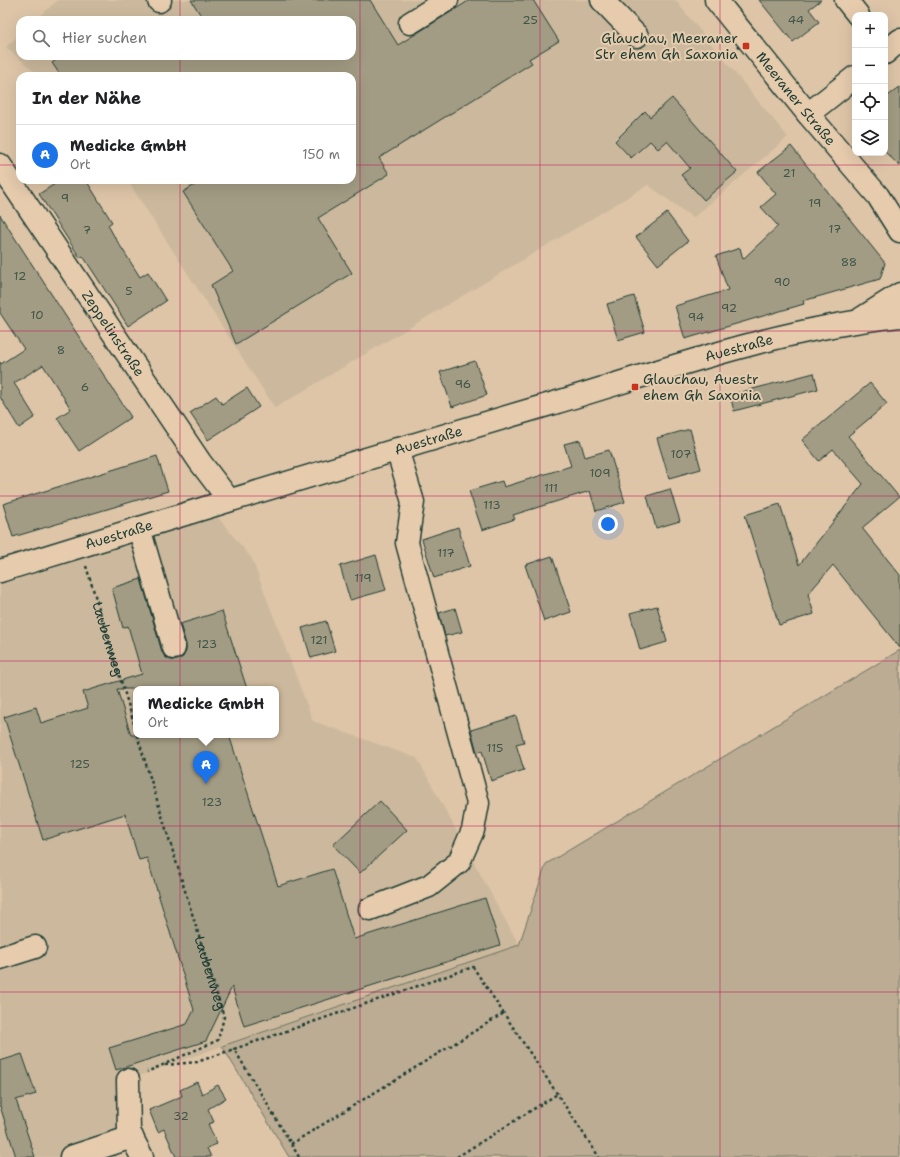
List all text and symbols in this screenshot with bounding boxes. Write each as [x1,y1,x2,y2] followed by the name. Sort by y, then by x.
[522,12,538,28] house number: 25
[788,12,804,28] house number: 44
[852,12,888,156] map controls
[852,12,888,48] button: +
[16,16,356,60] search box
[30,27,52,49] icon: search
[62,28,147,48] text: Hier suchen
[595,29,738,63] place label: Glauchau, Meeraner Str ehem Gh Saxonia
[741,41,751,51] marker: Glauchau, Meeraner Str ehem Gh Saxonia
[752,48,840,149] street label: Meeraner Straße
[852,48,888,84] button: −
[852,84,888,120] button: locate
[32,87,141,109] text: In der Nähe
[852,120,888,156] button: layers
[70,136,187,156] text: Medicke GmbH
[40,146,50,163] text: A
[302,146,340,163] text: 150 m
[70,156,91,173] text: Ort
[783,165,795,181] house number: 21
[61,190,69,206] house number: 9
[809,195,821,211] house number: 19
[829,221,841,237] house number: 17
[83,222,91,238] house number: 7
[841,254,857,270] house number: 88
[14,268,26,284] house number: 12
[774,274,790,290] house number: 90
[125,283,133,299] house number: 5
[78,287,149,380] street label: Zeppelinstraße
[721,300,737,316] house number: 92
[30,307,44,323] house number: 10
[688,309,704,325] house number: 94
[703,330,775,366] street label: Auestraße
[57,342,65,358] house number: 8
[643,370,761,404] place label: Glauchau, Auestr ehem Gh Saxonia
[455,376,471,392] house number: 96
[81,379,89,395] house number: 6
[630,382,640,392] marker: Glauchau, Auestr ehem Gh Saxonia
[392,421,465,459] street label: Auestraße
[671,446,691,462] house number: 107
[589,465,611,481] house number: 109
[544,480,558,496] house number: 111
[483,497,501,513] house number: 113
[598,514,618,534] your location
[83,516,155,553] street label: Auestraße
[437,545,455,561] house number: 117
[354,570,372,586] house number: 119
[88,599,128,678] street label: Laubenweg
[310,632,328,648] house number: 121
[197,636,217,652] house number: 123
[133,686,279,738] popup
[148,694,264,714] text: Medicke GmbH
[148,714,168,731] text: Ort
[487,740,503,756] house number: 115
[193,751,219,784] pin: A
[70,756,90,772] house number: 125
[202,794,222,810] house number: 123
[190,934,230,1012] street label: Laubenweg
[173,1108,189,1124] house number: 32

